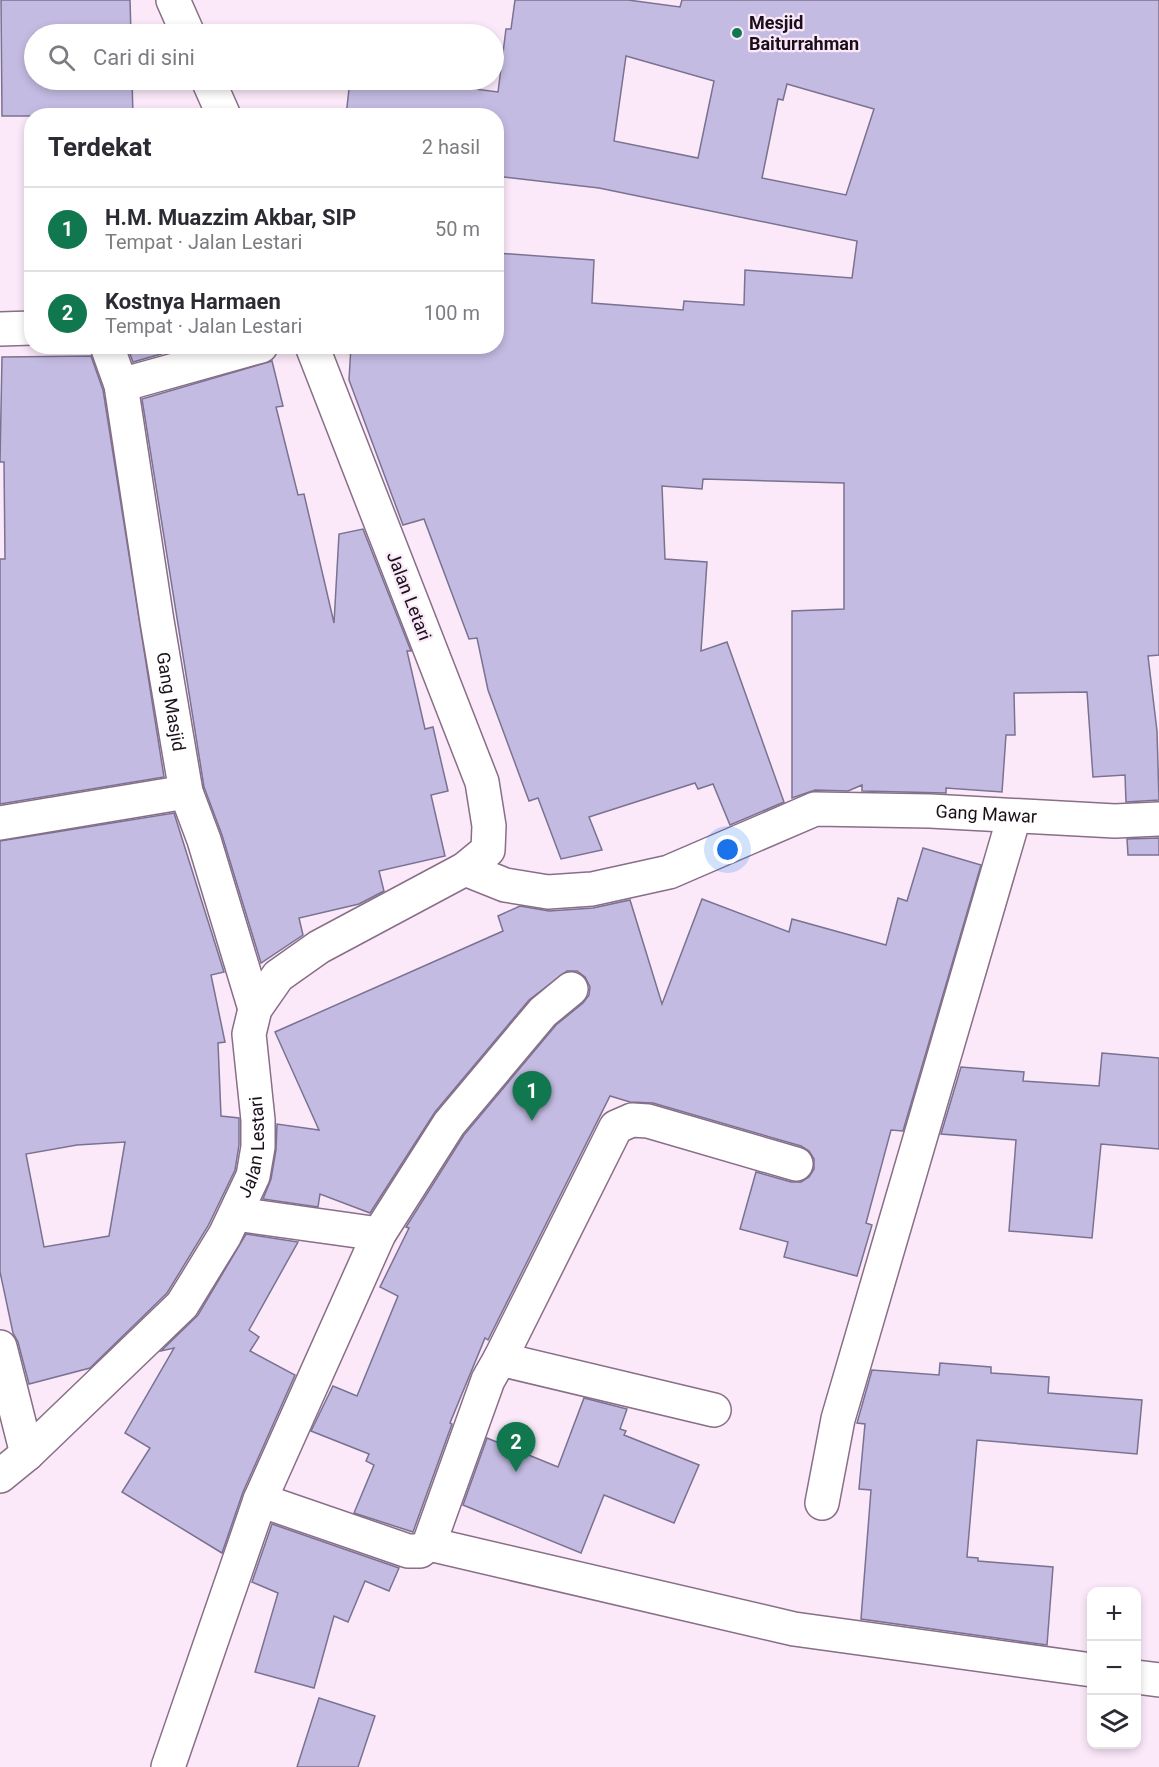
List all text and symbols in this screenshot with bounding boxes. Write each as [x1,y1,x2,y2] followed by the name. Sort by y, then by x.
[749,12,859,54] place label: Mesjid Baiturrahman
[24,24,504,90] search box
[730,26,744,40] marker: Mesjid Baiturrahman
[45,41,78,74] icon: search
[93,45,195,70] text: Cari di sini
[48,132,152,162] text: Terdekat
[422,135,480,159] text: 2 hasil
[105,205,356,230] text: H.M. Muazzim Akbar, SIP
[62,217,73,241] text: 1
[435,217,480,241] text: 50 m
[105,230,302,254] text: Tempat · Jalan Lestari
[105,289,281,314] text: Kostnya Harmaen
[62,301,73,325] text: 2
[424,301,480,325] text: 100 m
[105,314,302,338] text: Tempat · Jalan Lestari
[383,548,436,643] street label: Jalan Letari
[152,650,190,753] street label: Gang Masjid
[935,800,1038,827] street label: Gang Mawar
[713,835,742,864] your location
[512,1072,552,1121] pin: 1
[233,1095,268,1201] street label: Jalan Lestari
[496,1422,536,1472] pin: 2
[1087,1587,1141,1749] map controls
[1087,1587,1141,1641] button: +
[1087,1641,1141,1695] button: −
[1087,1695,1141,1749] button: layers

